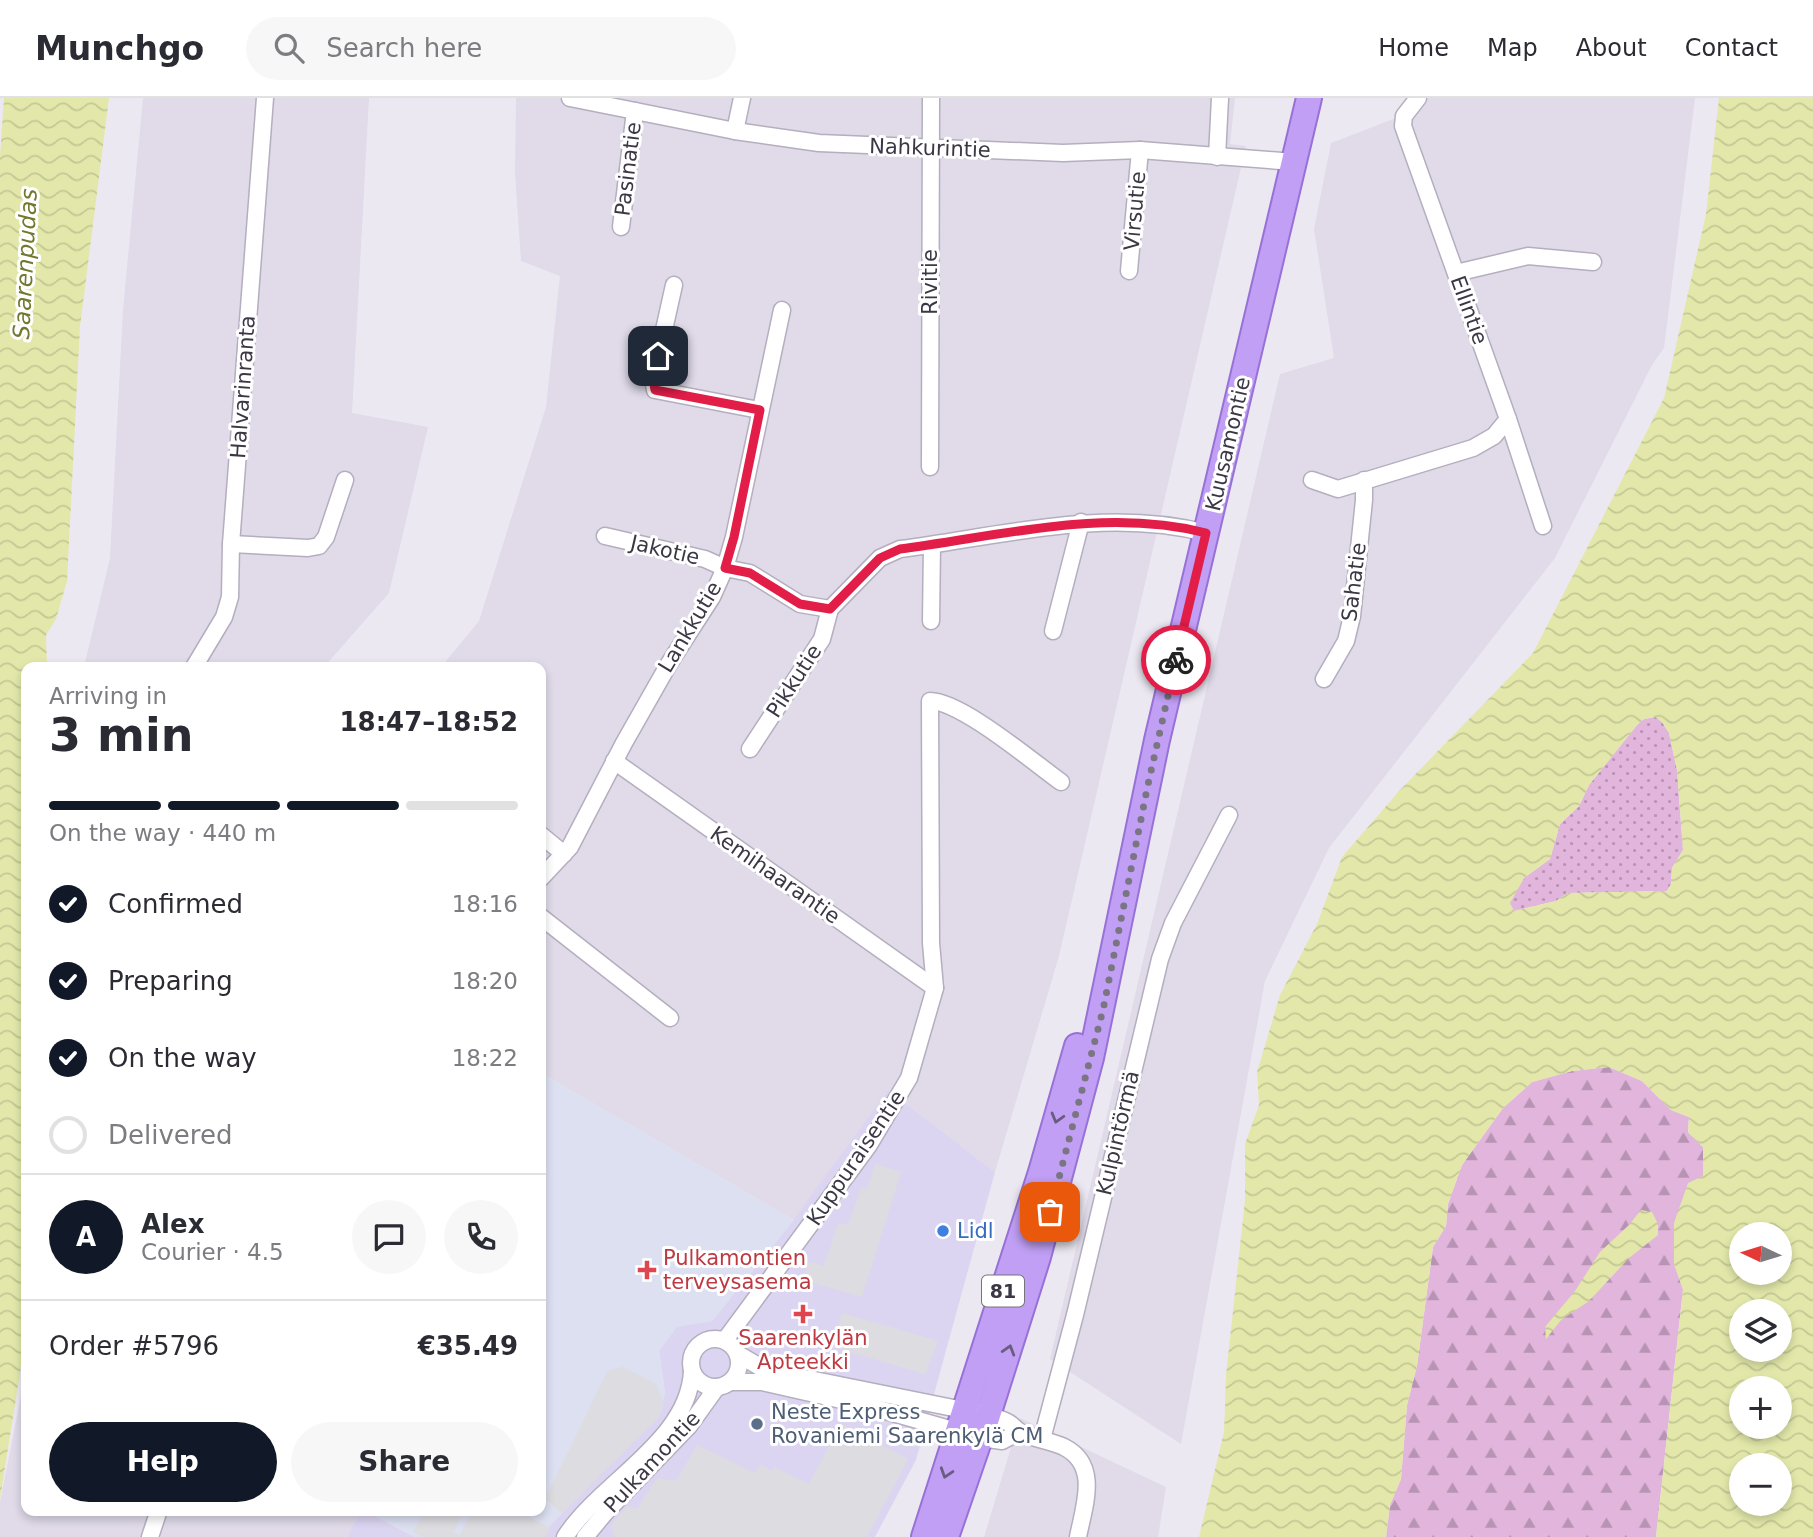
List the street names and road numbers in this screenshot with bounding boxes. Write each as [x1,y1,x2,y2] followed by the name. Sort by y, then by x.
[610,121,646,217] street label: Pasinatie
[869,134,991,162] street label: Nahkurintie
[1120,170,1150,252] street label: Virsutie
[918,249,942,315] street label: Rivitie
[1446,272,1492,348] street label: Ellintie
[226,315,260,459] street label: Halvarinranta
[1201,375,1255,513] street label: Kuusamontie
[626,530,702,570] street label: Jakotie
[1337,541,1371,623] street label: Sahatie
[653,577,727,677] street label: Lankkutie
[762,640,826,722] street label: Pikkutie
[706,821,844,929] street label: Kemihaarantie
[1092,1068,1144,1198] street label: Kulpintörmä
[802,1086,910,1230] street label: Kuppuraisentie
[982,1275,1024,1306] road number: 81
[599,1406,705,1518] street label: Pulkamontie

